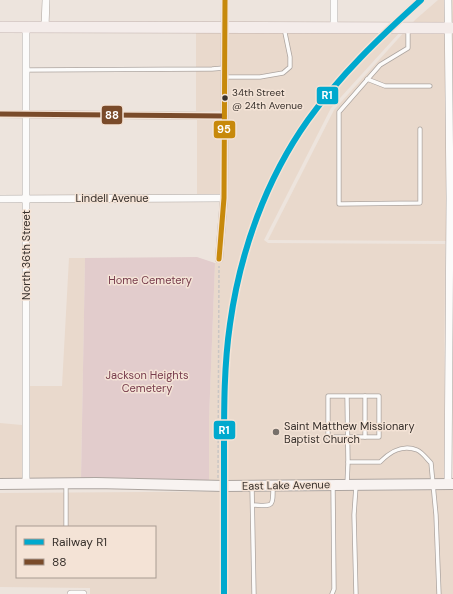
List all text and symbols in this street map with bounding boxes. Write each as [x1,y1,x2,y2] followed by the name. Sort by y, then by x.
[232,86,303,112] place label: 34th Street @ 24th Avenue
[316,86,339,105] line badge: R1
[322,88,332,102] text: R1
[220,93,230,103] marker: 34th Street @ 24th Avenue
[101,105,123,125] line badge: 88
[105,108,119,122] text: 88
[213,120,236,139] line badge: 95
[217,122,231,136] text: 95
[75,191,149,205] street label: Lindell Avenue
[19,210,33,300] street label: North 36th Street
[108,273,192,287] park label: Home Cemetery
[106,368,188,395] park label: Jackson Heights Cemetery
[284,419,415,446] place label: Saint Matthew Missionary Baptist Church
[213,420,236,440] line badge: R1
[219,423,229,437] text: R1
[271,427,281,437] marker: Saint Matthew Missionary Baptist Church
[242,477,330,493] street label: East Lake Avenue
[16,526,156,578] legend
[52,534,107,550] text: Railway R1
[52,554,67,570] text: 88

